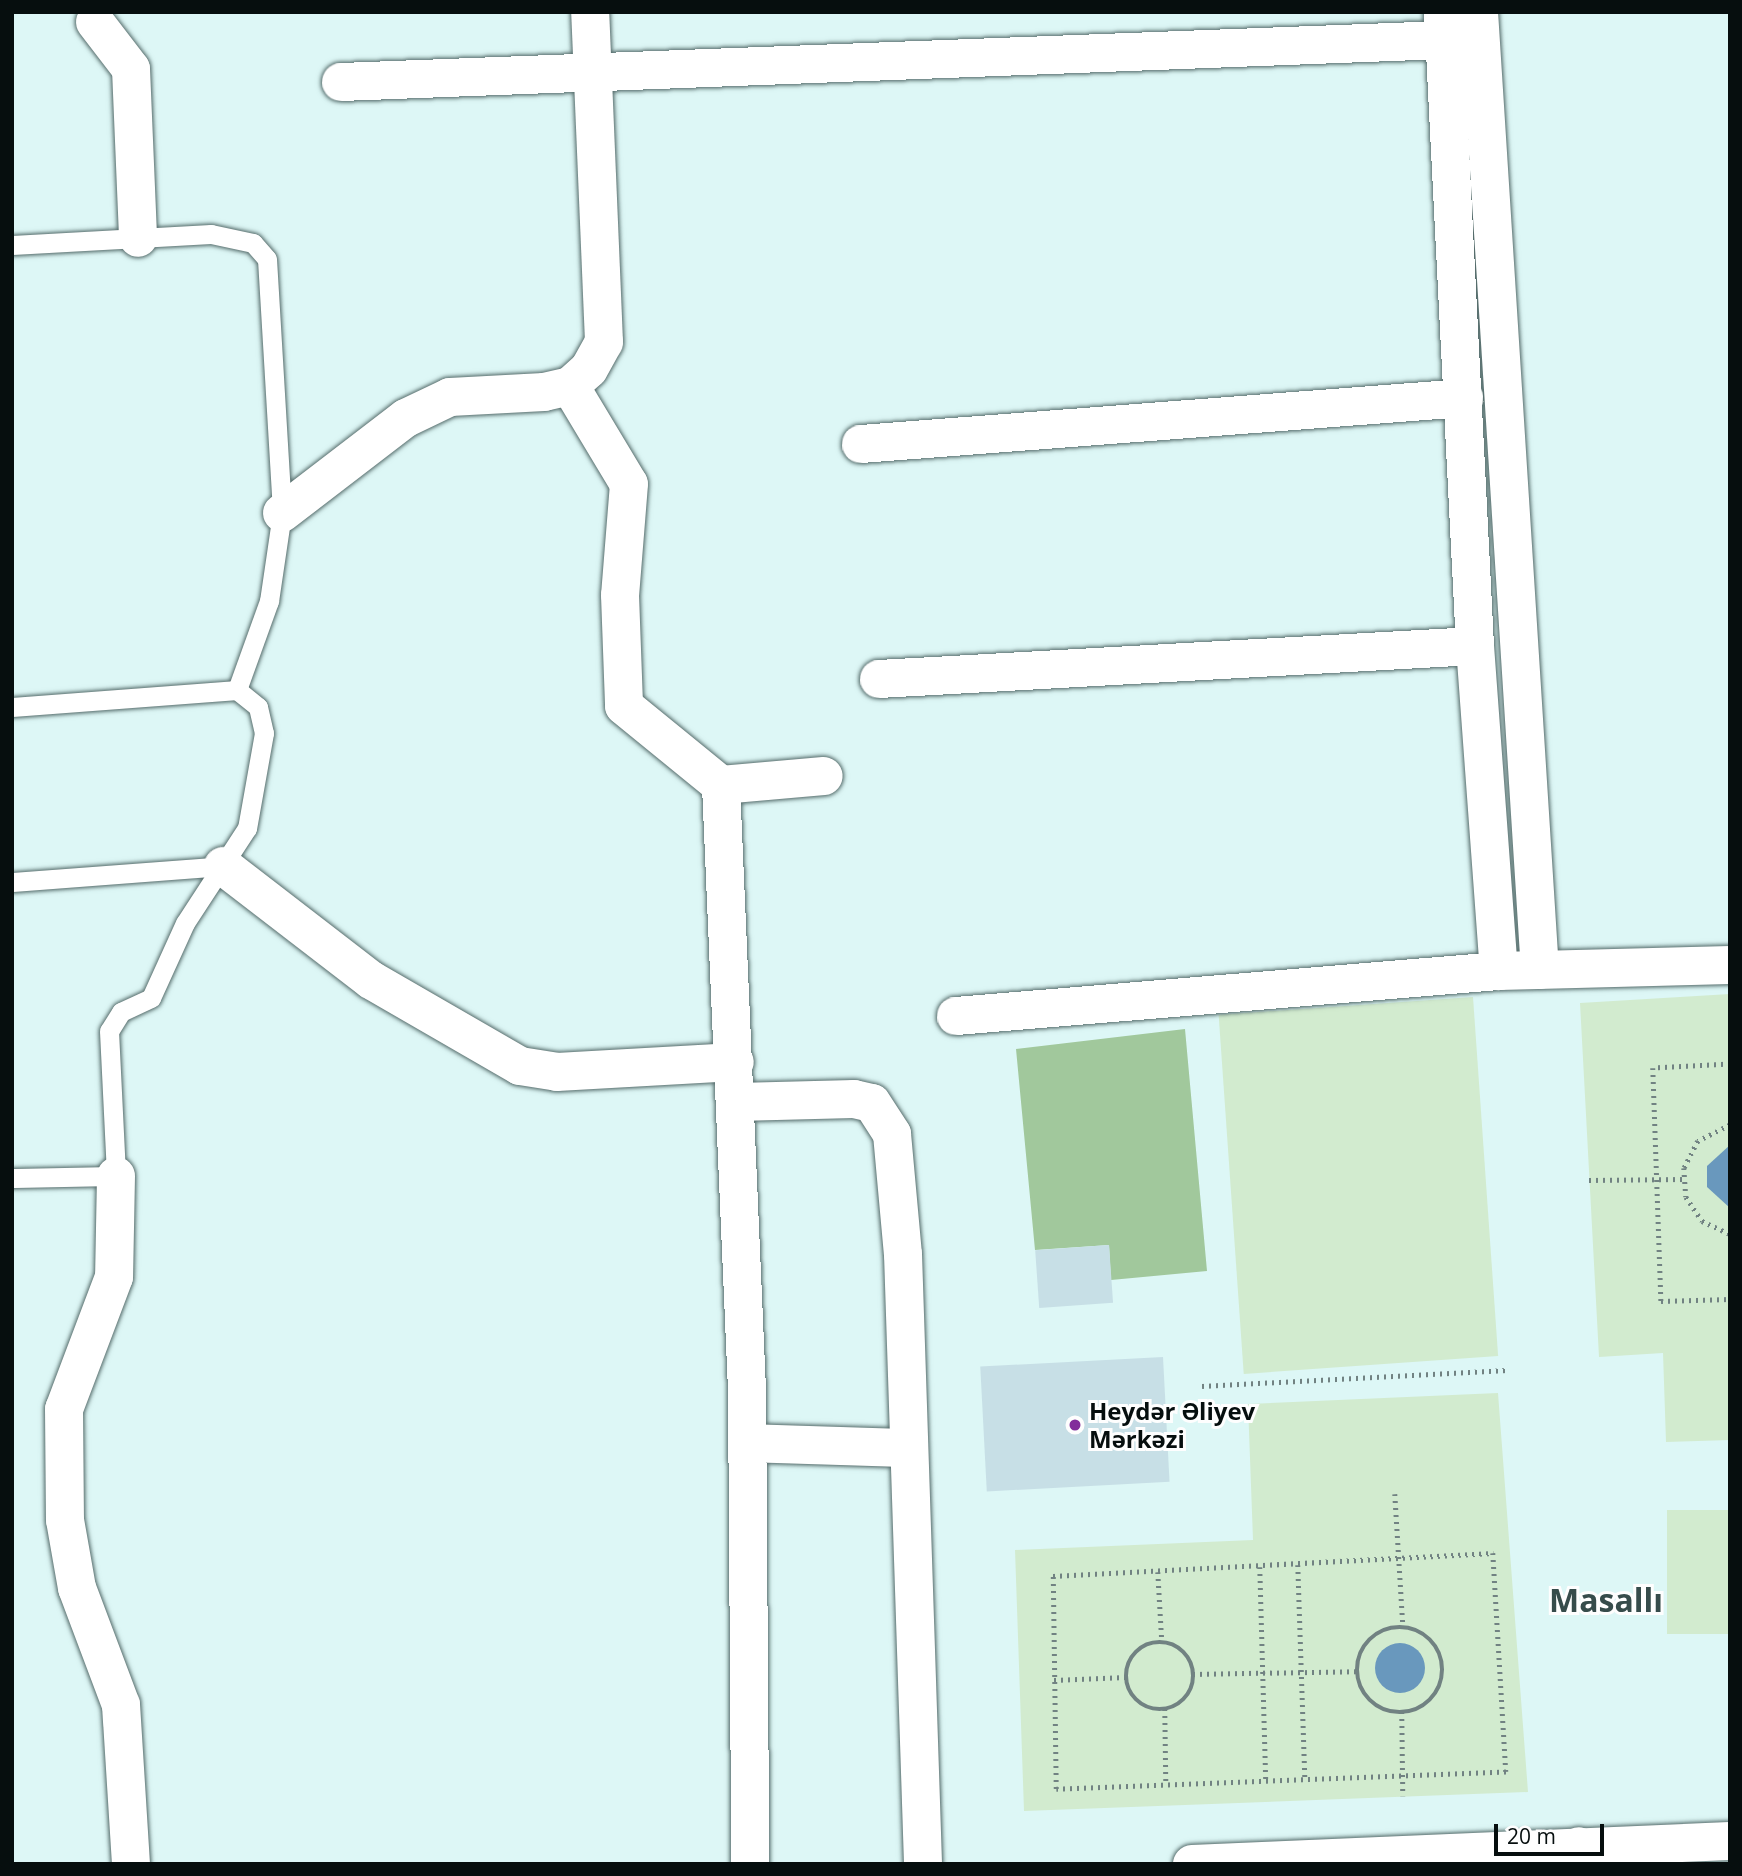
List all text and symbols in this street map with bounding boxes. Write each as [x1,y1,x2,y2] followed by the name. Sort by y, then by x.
[1089,1397,1255,1453] place label: Heydər Əliyev Mərkəzi
[1067,1417,1083,1433] marker: Heydər Əliyev Mərkəzi
[1549,1581,1663,1619] district label: Masallı
[1497,1810,1607,1854] scale bar
[1507,1822,1556,1850] text: 20 m

